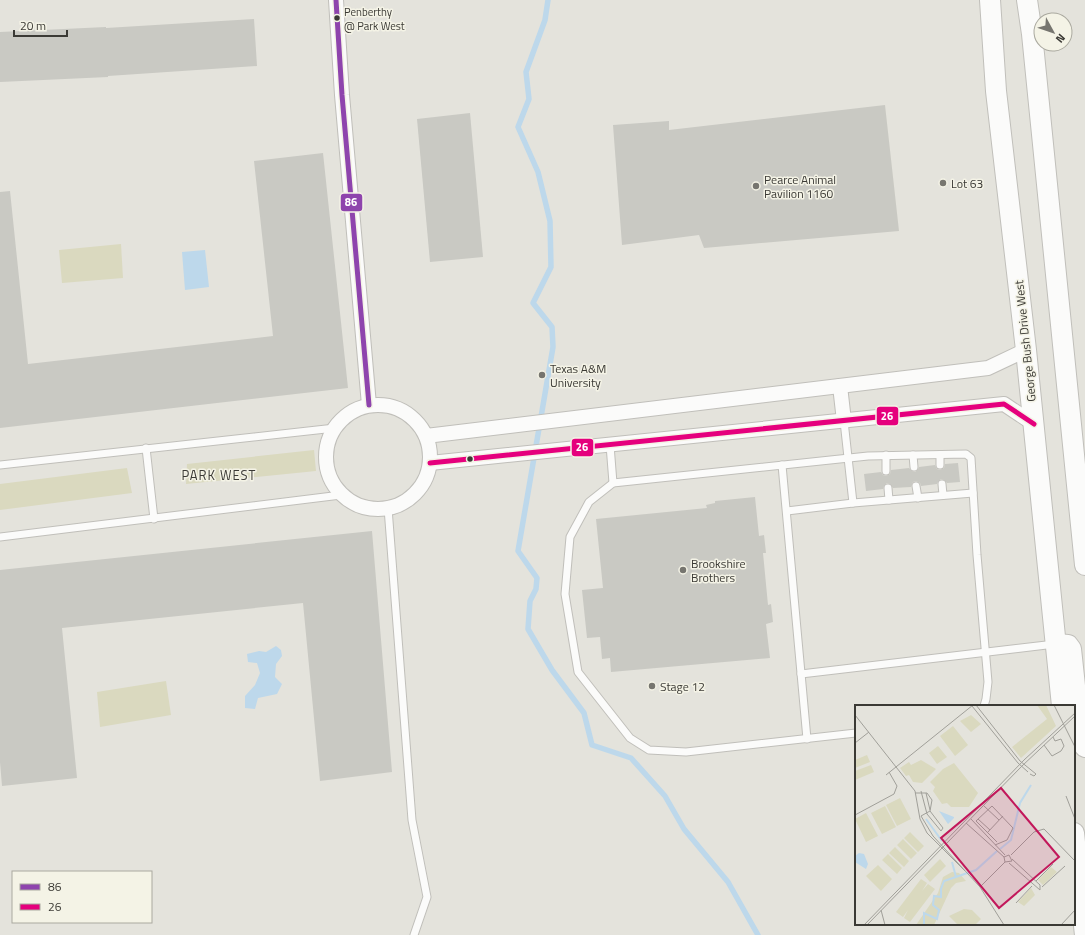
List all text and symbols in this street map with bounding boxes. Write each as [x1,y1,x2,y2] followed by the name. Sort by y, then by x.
[344,4,405,34] place label: Penberthy @ Park West
[14,12,67,38] scale bar
[1033,12,1073,52] north arrow
[332,13,342,23] marker: Penberthy @ Park West
[20,16,46,35] text: 20 m
[1052,30,1069,46] text: N
[764,170,836,203] place label: Pearce Animal Pavilion 1160
[951,174,983,193] place label: Lot 63
[938,178,948,188] marker: Lot 63
[751,181,761,191] marker: Pearce Animal Pavilion 1160
[340,193,363,212] line badge: 86
[345,194,357,210] text: 86
[1009,278,1041,403] street label: George Bush Drive West
[550,359,606,392] place label: Texas A&M University
[537,370,547,380] marker: Texas A&M University
[876,406,899,426] line badge: 26
[881,408,893,424] text: 26
[571,438,594,457] line badge: 26
[576,439,588,455] text: 26
[465,454,475,464] unlabelled marker
[182,465,256,485] district label: PARK WEST
[691,554,746,587] place label: Brookshire Brothers
[678,565,688,575] marker: Brookshire Brothers
[660,677,705,696] place label: Stage 12
[647,681,657,691] marker: Stage 12
[855,705,1075,925] inset map
[12,871,152,923] legend
[48,877,62,896] text: 86
[48,897,62,916] text: 26

